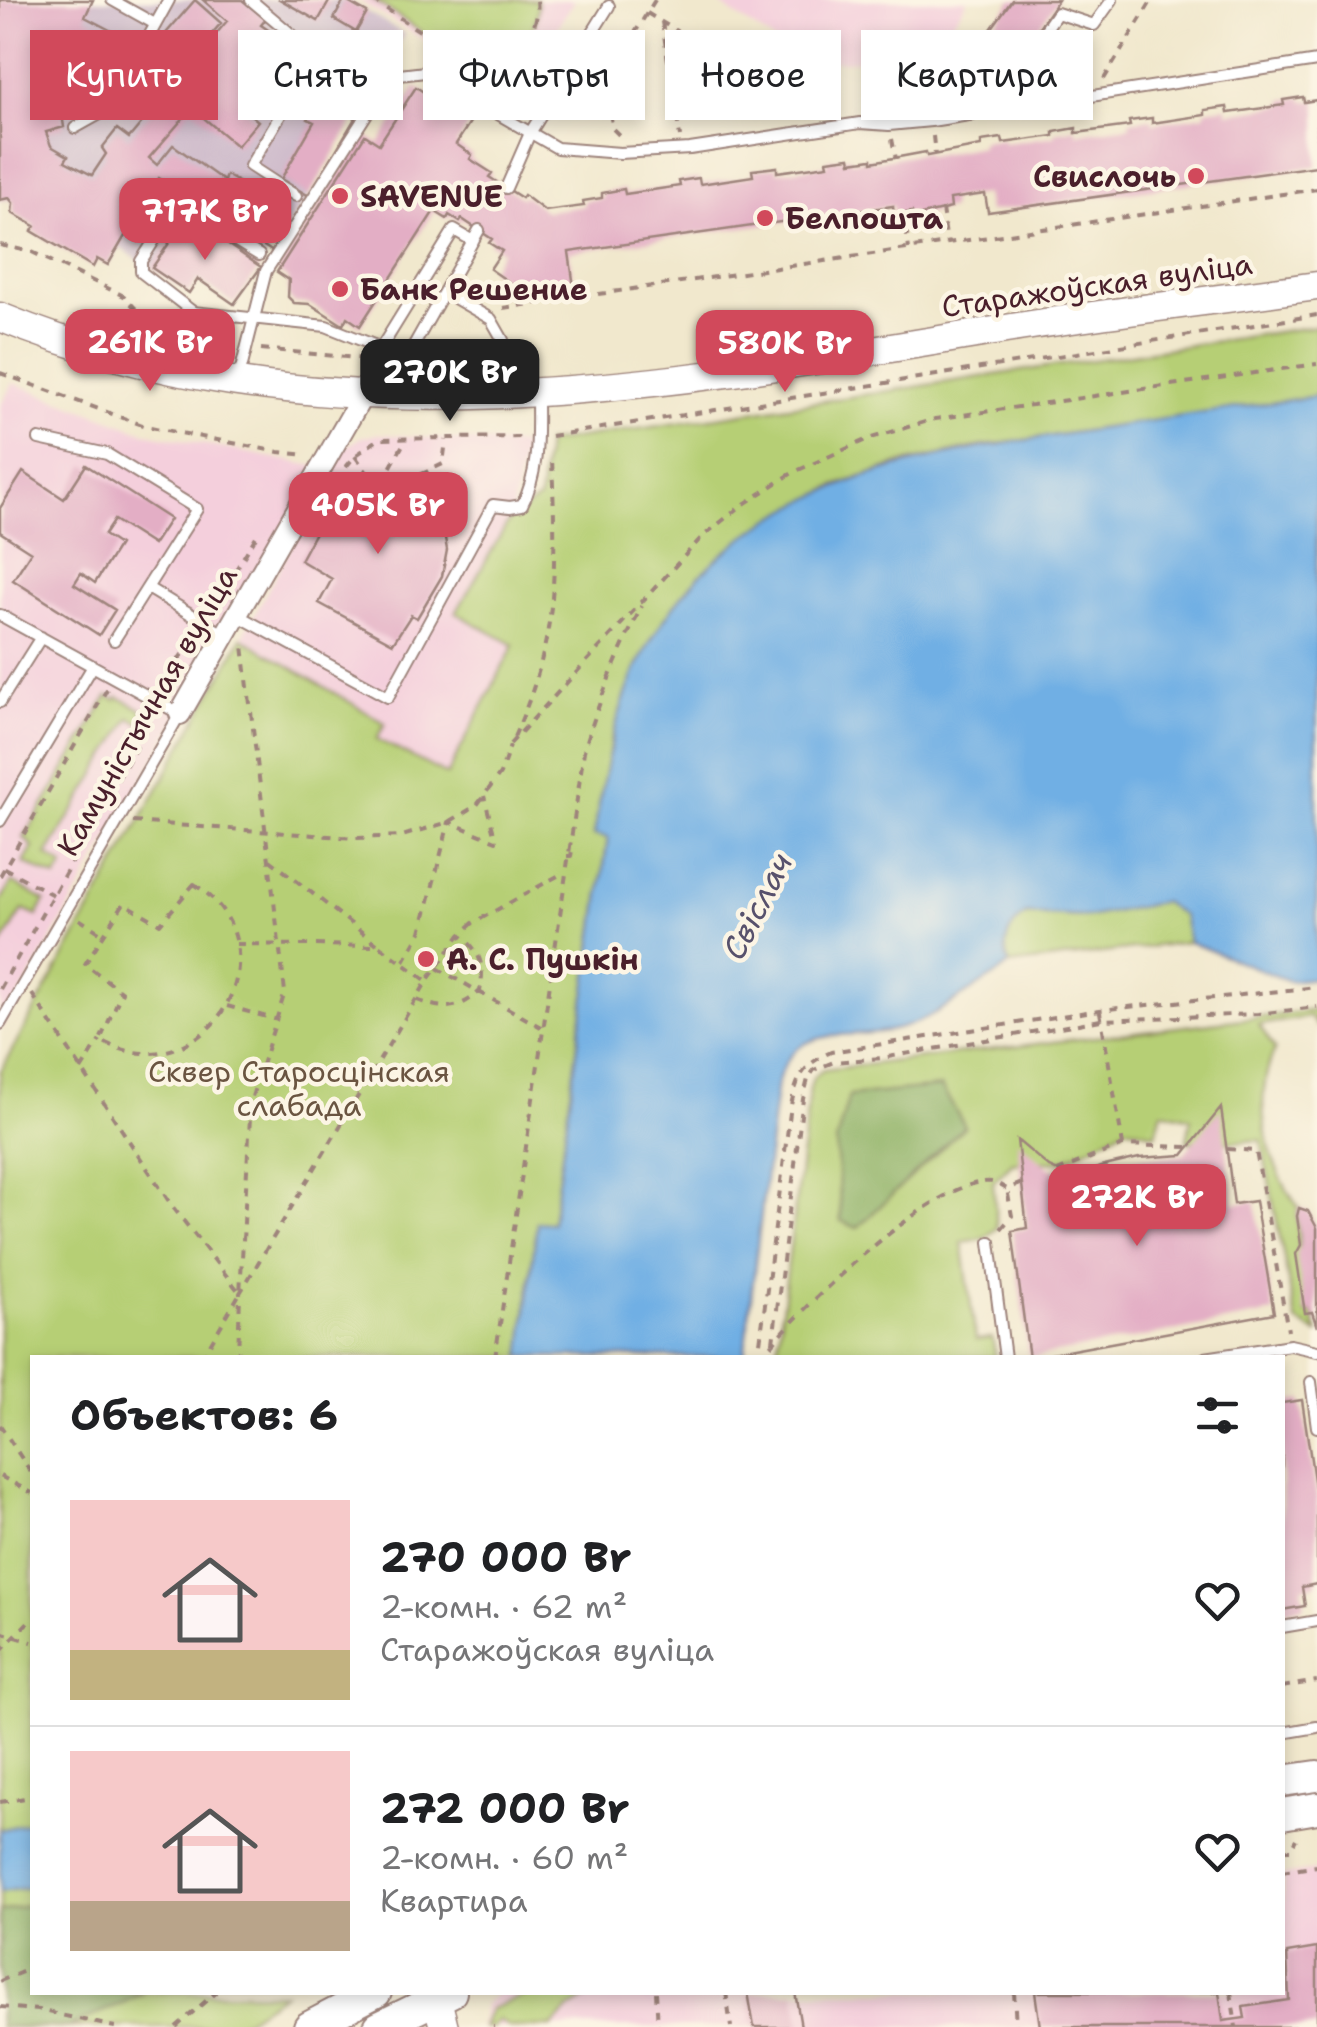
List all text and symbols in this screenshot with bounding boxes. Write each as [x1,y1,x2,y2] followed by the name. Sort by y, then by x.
[30,30,218,120] chip: Купить
[238,30,403,120] chip: Снять
[423,30,645,120] chip: Фильтры
[665,30,841,120] chip: Новое
[861,30,1093,120] chip: Квартира
[1033,156,1176,197] place label: Свислочь
[1185,165,1207,187] marker: Свислочь
[360,176,503,217] place label: SAVENUE
[113,178,297,263] pin: 717K Br
[329,185,351,207] marker: SAVENUE
[141,189,269,232] text: 717K Br
[785,198,944,239] place label: Белпошта
[754,207,776,229] marker: Белпошта
[939,243,1255,327] street label: Старажоўская вуліца
[360,269,588,310] place label: Банк Решение
[329,278,351,300] marker: Банк Решение
[58,309,242,394] pin: 261K Br
[693,310,877,395] pin: 580K Br
[87,320,213,363] text: 261K Br
[718,321,852,364] text: 580K Br
[358,339,542,424] pin: 270K Br
[382,350,518,393] text: 270K Br
[286,472,470,557] pin: 405K Br
[311,483,445,526] text: 405K Br
[47,558,247,863] street label: Камуністычная вуліца
[712,845,802,967] water label: Свіслач
[446,939,639,980] place label: А. С. Пушкін
[415,948,437,970] marker: А. С. Пушкін
[148,1051,450,1126] park label: Сквер Старосцінская слабада
[1045,1164,1229,1249] pin: 272K Br
[1070,1175,1204,1218] text: 272K Br
[70,1387,338,1443] text: Объектов: 6
[1190,1388,1245,1443] icon: filters
[380,1529,632,1585] text: 270 000 Br
[150,1540,270,1660] icon: home
[1190,1573,1245,1628] icon: heart
[380,1585,627,1628] text: 2-комн. · 62 m²
[380,1628,714,1671] text: Старажоўская вуліца
[380,1780,630,1836] text: 272 000 Br
[150,1791,270,1911] icon: home
[1190,1824,1245,1879] icon: heart
[380,1836,628,1879] text: 2-комн. · 60 m²
[380,1879,528,1922] text: Квартира

